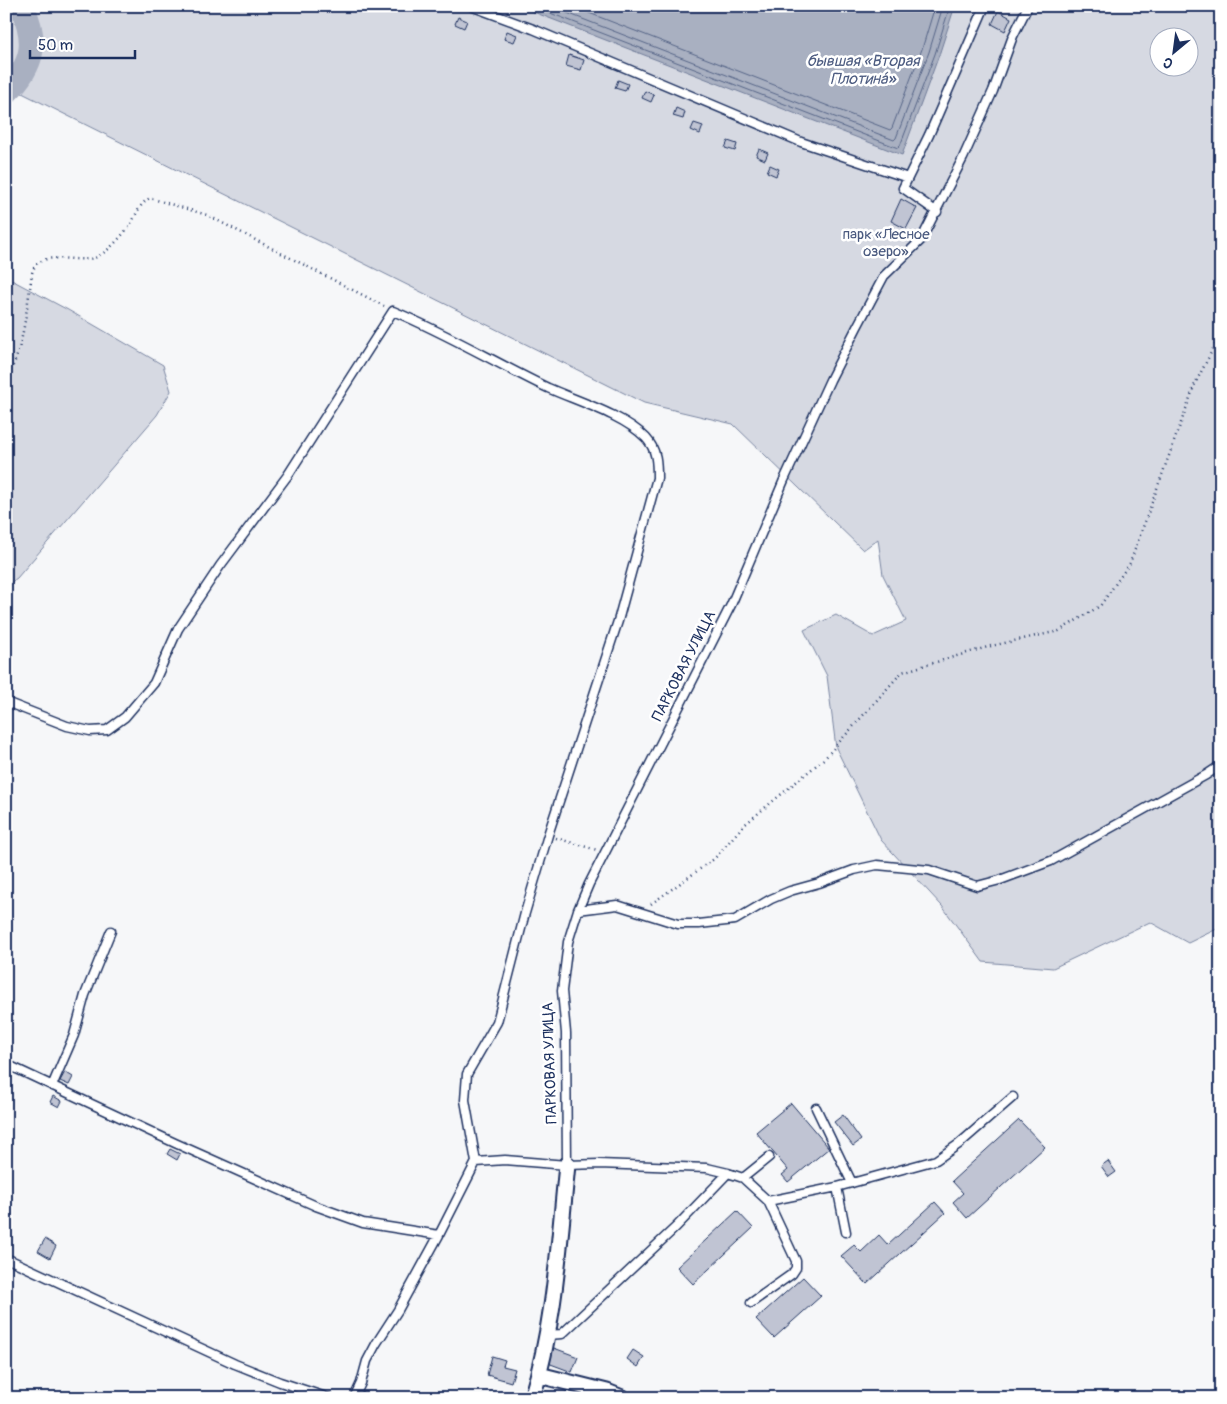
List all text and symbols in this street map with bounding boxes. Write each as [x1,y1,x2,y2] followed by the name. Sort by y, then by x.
[30,28,135,60] scale bar
[1150,28,1200,78] north arrow
[38,36,73,55] text: 50 m
[806,51,921,89] water label: бывшая «Вторая Плотинá»
[1160,53,1176,72] text: С
[842,225,930,261] park label: парк «Лесное озеро»
[648,607,720,725] street label: ПАРКОВАЯ УЛИЦА
[538,1002,562,1124] street label: ПАРКОВАЯ УЛИЦА

